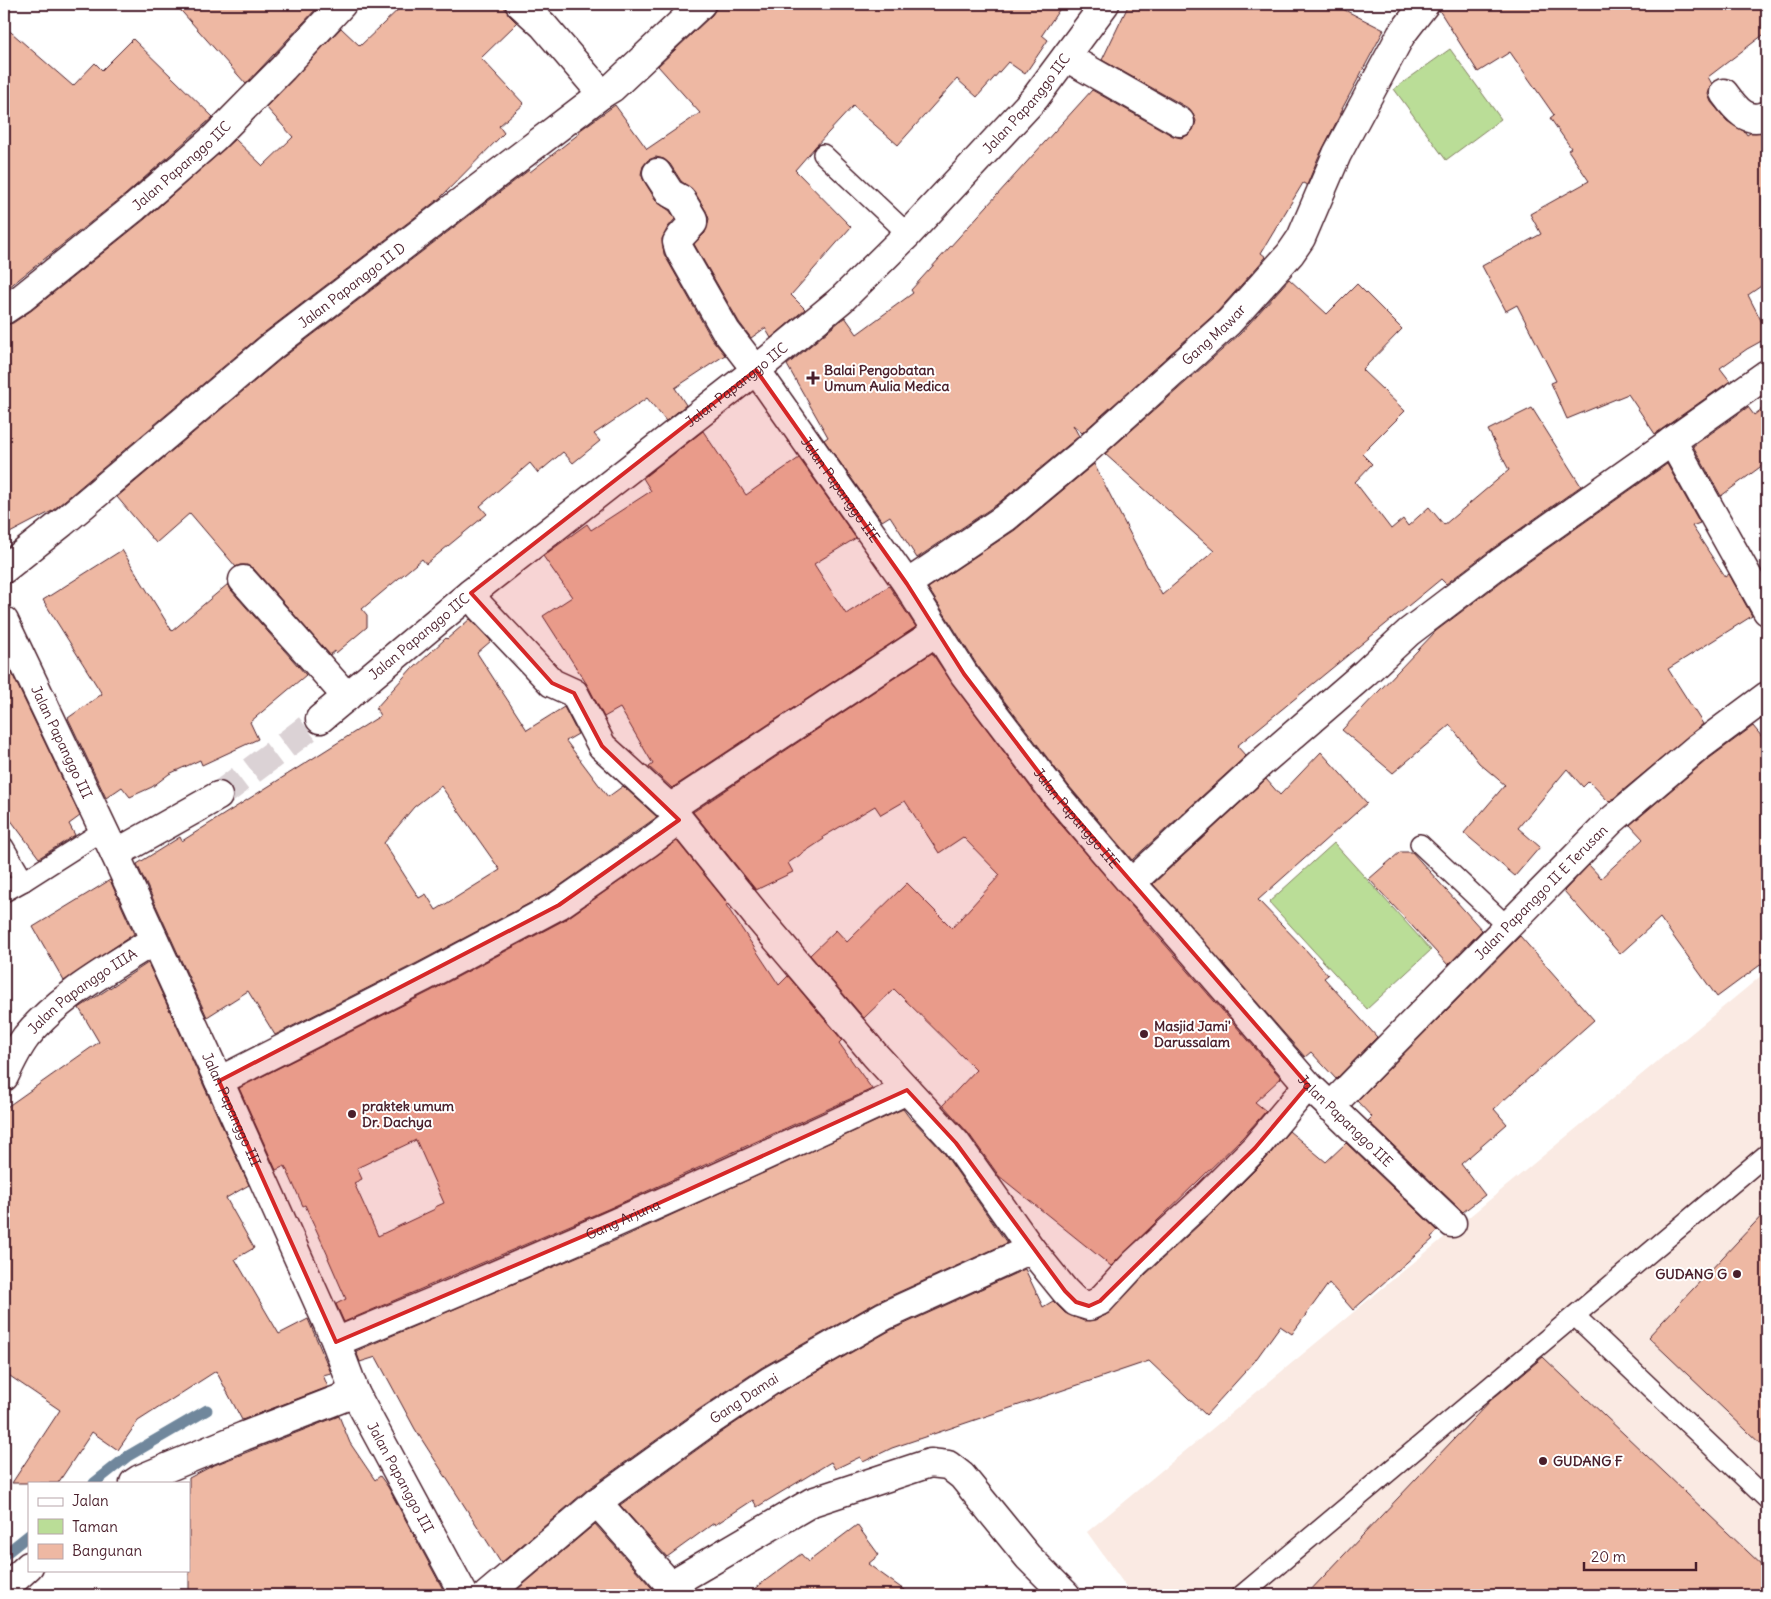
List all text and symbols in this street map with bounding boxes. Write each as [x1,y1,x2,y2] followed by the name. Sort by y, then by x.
[979,50,1074,157] street label: Jalan Papanggo IIC
[129,117,235,214] street label: Jalan Papanggo IIC
[295,238,409,332] street label: Jalan Papanggo II D
[1178,300,1250,369] street label: Gang Mawar
[682,339,791,431] street label: Jalan Papanggo IIC
[824,361,949,395] place label: Balai Pengobatan Umum Aulia Medica
[806,371,820,385] marker: Balai Pengobatan Umum Aulia Medica
[797,433,884,546] street label: Jalan Papanggo IIE
[365,589,473,684] street label: Jalan Papanggo IIC
[27,683,96,801] street label: Jalan Papanggo III
[1030,764,1124,872] street label: Jalan Papanggo IIE
[1471,821,1611,964] street label: Jalan Papanggo II E Terusan
[24,944,140,1037] street label: Jalan Papanggo IIIA
[1154,1017,1231,1051] place label: Masjid Jami' Darussalam
[1138,1028,1150,1040] marker: Masjid Jami' Darussalam
[198,1050,265,1169] street label: Jalan Papanggo III
[1294,1071,1397,1171] street label: Jalan Papanggo IIE
[362,1097,455,1131] place label: praktek umum Dr. Dachya
[346,1108,358,1120] marker: praktek umum Dr. Dachya
[583,1195,663,1244] street label: Gang Arjuna
[1655,1265,1727,1283] place label: GUDANG G
[1731,1268,1743,1280] marker: GUDANG G
[706,1369,782,1428] street label: Gang Damai
[363,1419,438,1536] street label: Jalan Papanggo III
[1553,1452,1623,1470] place label: GUDANG F
[1537,1455,1549,1467] marker: GUDANG F
[28,1482,190,1572] legend
[72,1491,109,1510] text: Jalan
[72,1517,118,1536] text: Taman
[1584,1539,1696,1571] scale bar
[72,1541,142,1560] text: Bangunan
[1591,1547,1626,1566] text: 20 m

